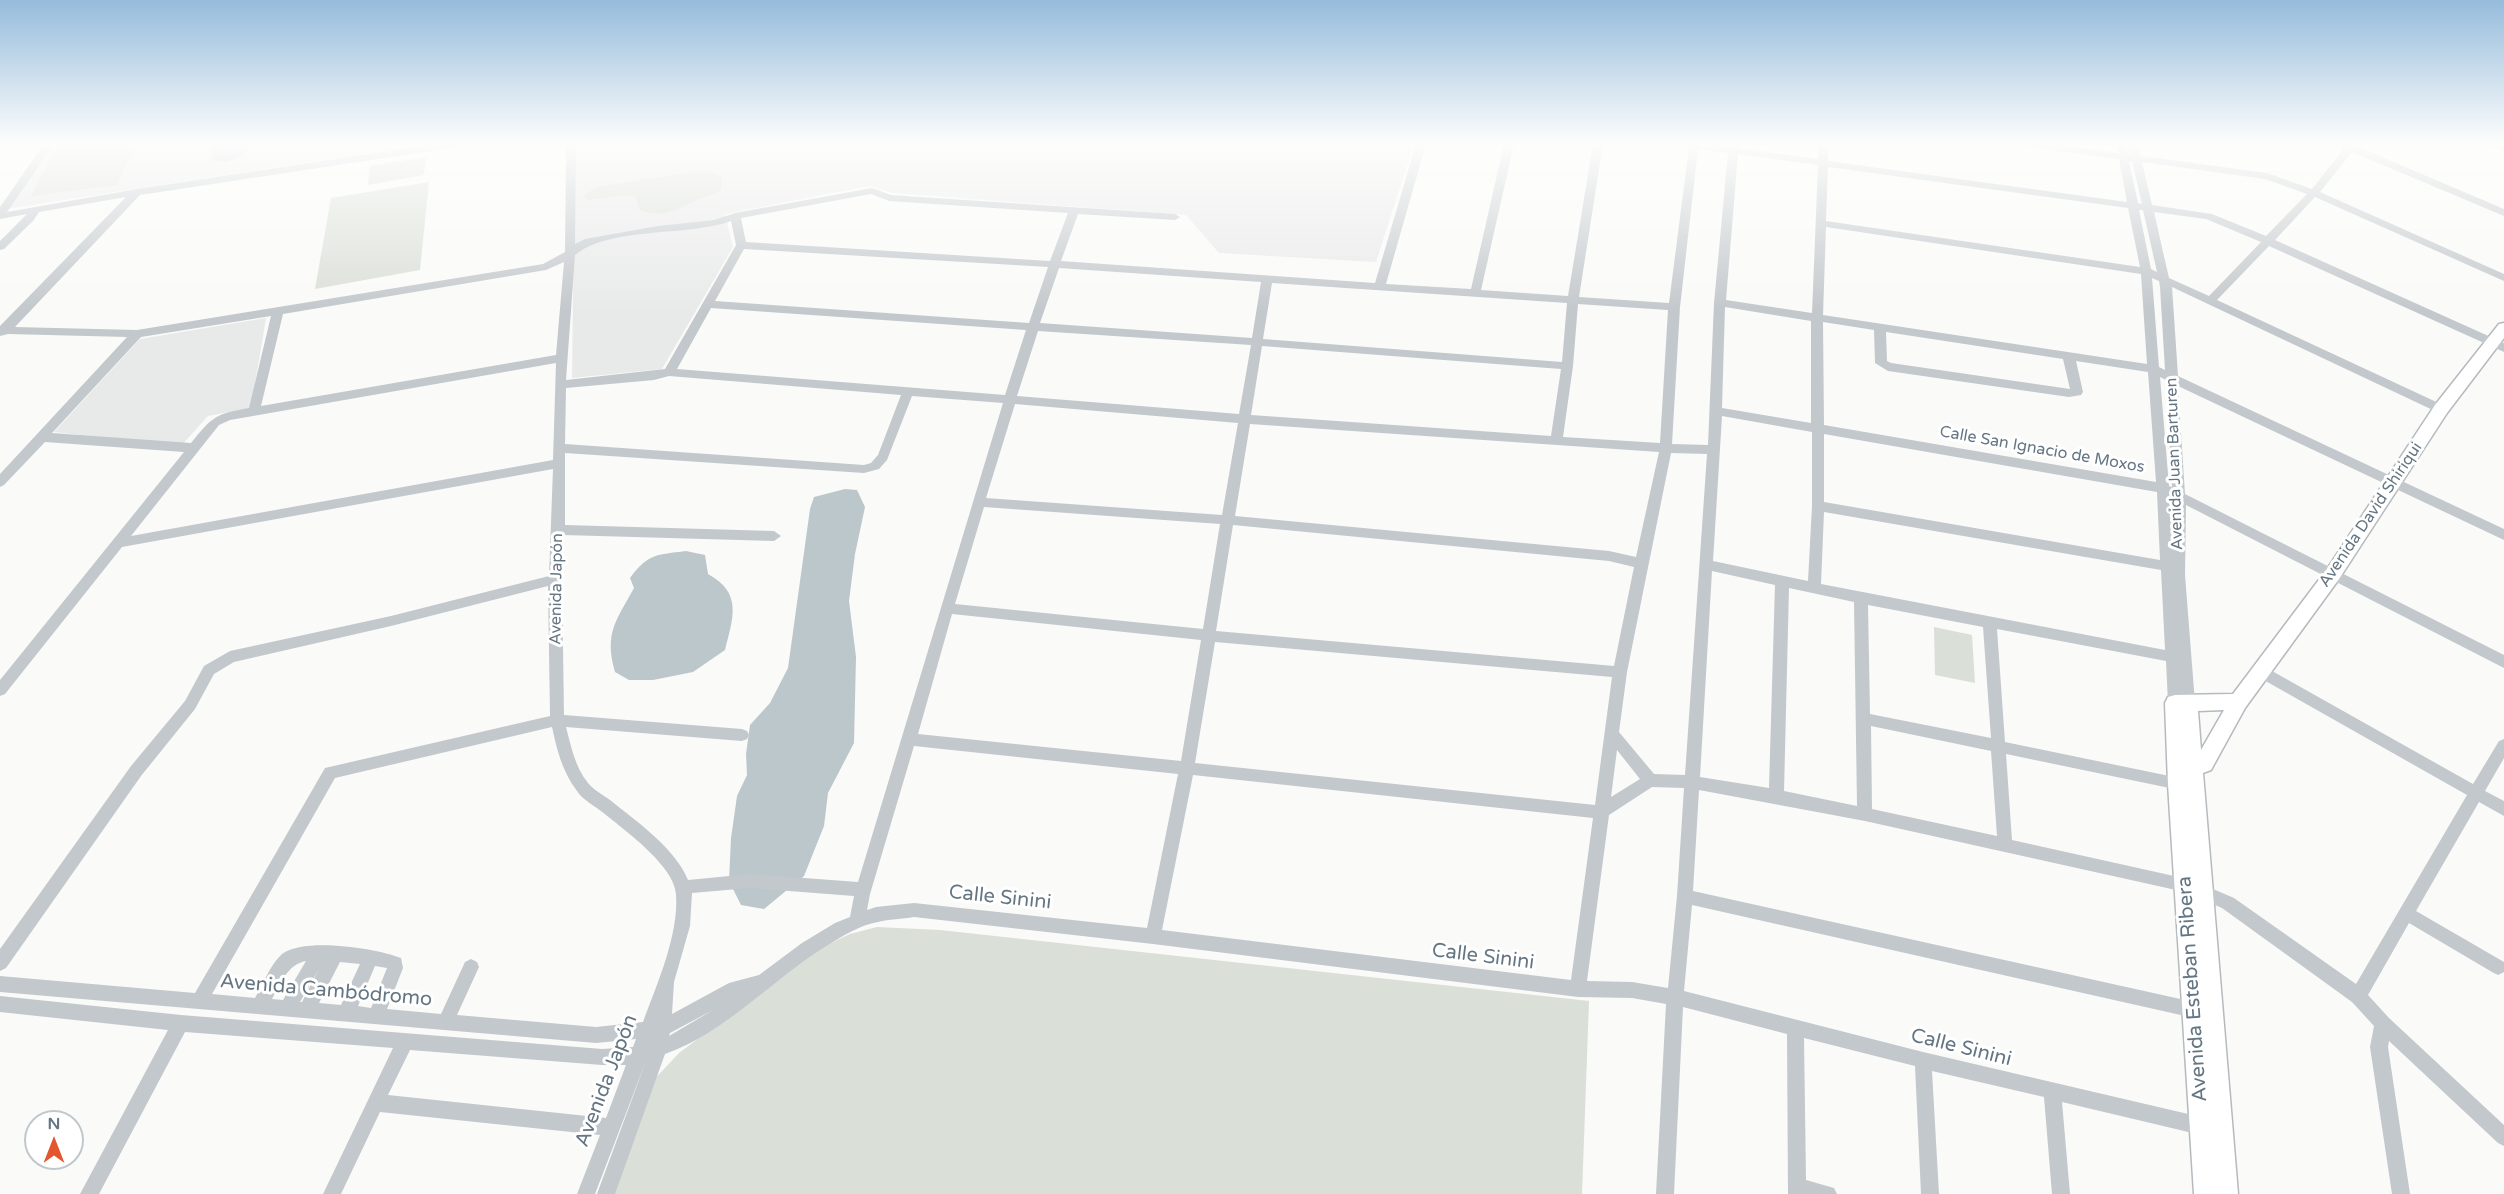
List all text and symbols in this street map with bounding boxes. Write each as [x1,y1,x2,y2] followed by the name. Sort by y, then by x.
[2162,377,2188,551] street label: Avenida Juan Barturen
[1938,423,2146,477] street label: Calle San Ignacio de Moxos
[2315,439,2427,591] street label: Avenida David Shiriqui
[546,533,568,645] street label: Avenida Japón
[2173,875,2213,1103] street label: Avenida Esteban Ribera
[947,881,1053,915] street label: Calle Sinini
[1430,939,1536,975] street label: Calle Sinini
[219,970,433,1012] street label: Avenida Cambódromo
[571,1011,643,1151] street label: Avenida Japón
[1908,1024,2014,1072] street label: Calle Sinini
[24,1110,84,1170] north arrow
[48,1114,60,1134] text: N

